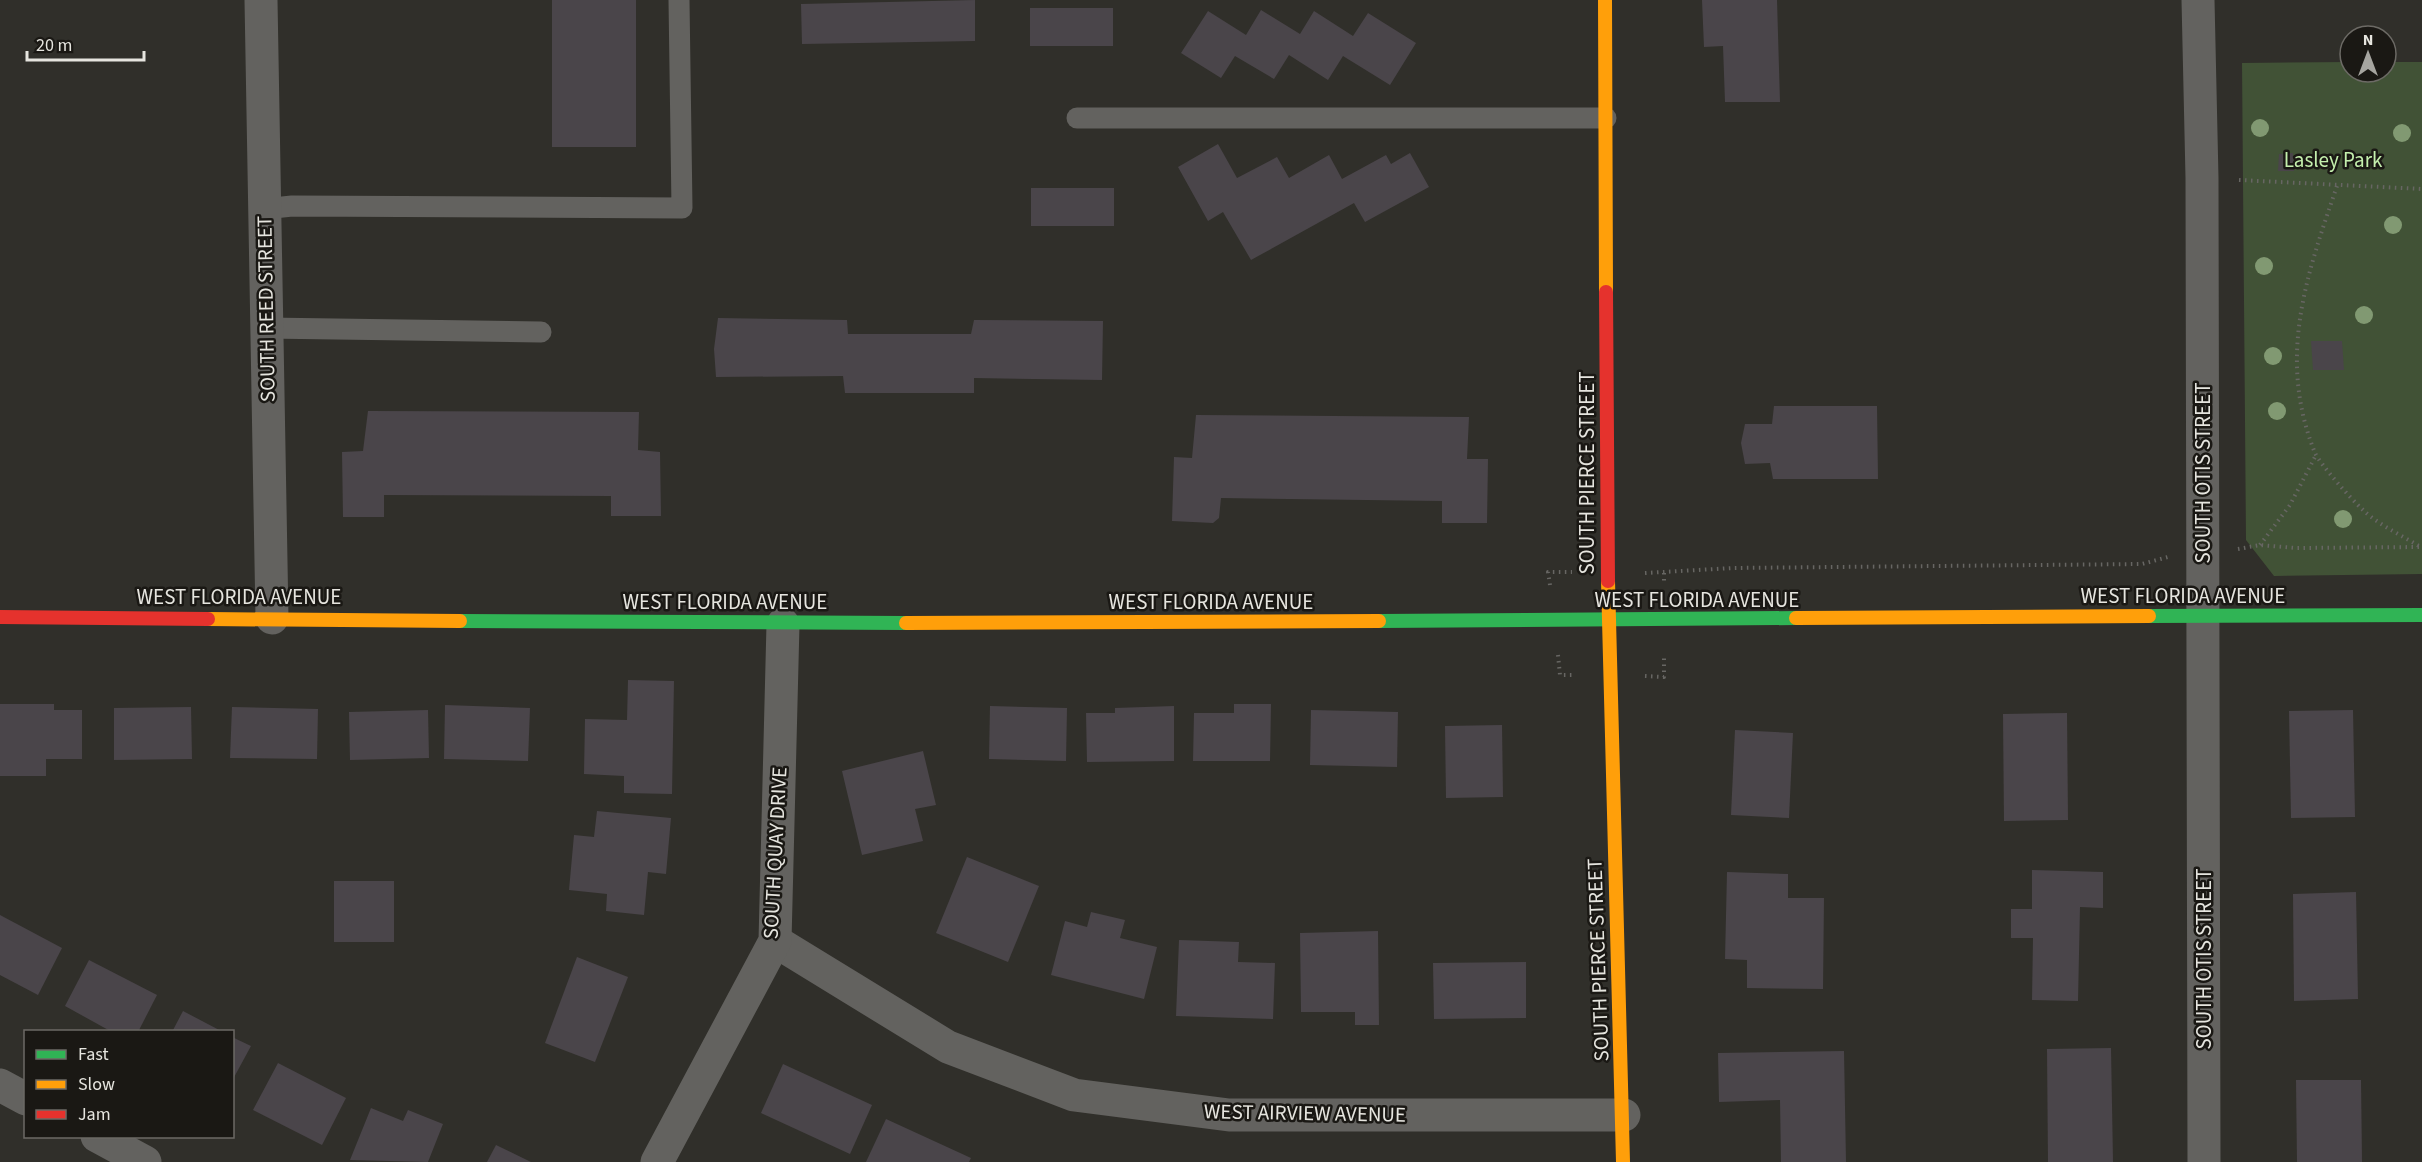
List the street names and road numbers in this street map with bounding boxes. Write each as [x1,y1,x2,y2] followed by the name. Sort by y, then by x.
[249,216,283,402] street label: SOUTH REED STREET
[1572,372,1602,574] street label: SOUTH PIERCE STREET
[2188,383,2218,563] street label: SOUTH OTIS STREET
[2081,581,2285,611] street label: WEST FLORIDA AVENUE
[137,582,341,612] street label: WEST FLORIDA AVENUE
[1595,585,1799,615] street label: WEST FLORIDA AVENUE
[623,587,827,617] street label: WEST FLORIDA AVENUE
[1109,587,1313,617] street label: WEST FLORIDA AVENUE
[756,766,794,940] street label: SOUTH QUAY DRIVE
[1579,858,1617,1062] street label: SOUTH PIERCE STREET
[2189,869,2219,1049] street label: SOUTH OTIS STREET
[1204,1096,1406,1130] street label: WEST AIRVIEW AVENUE

